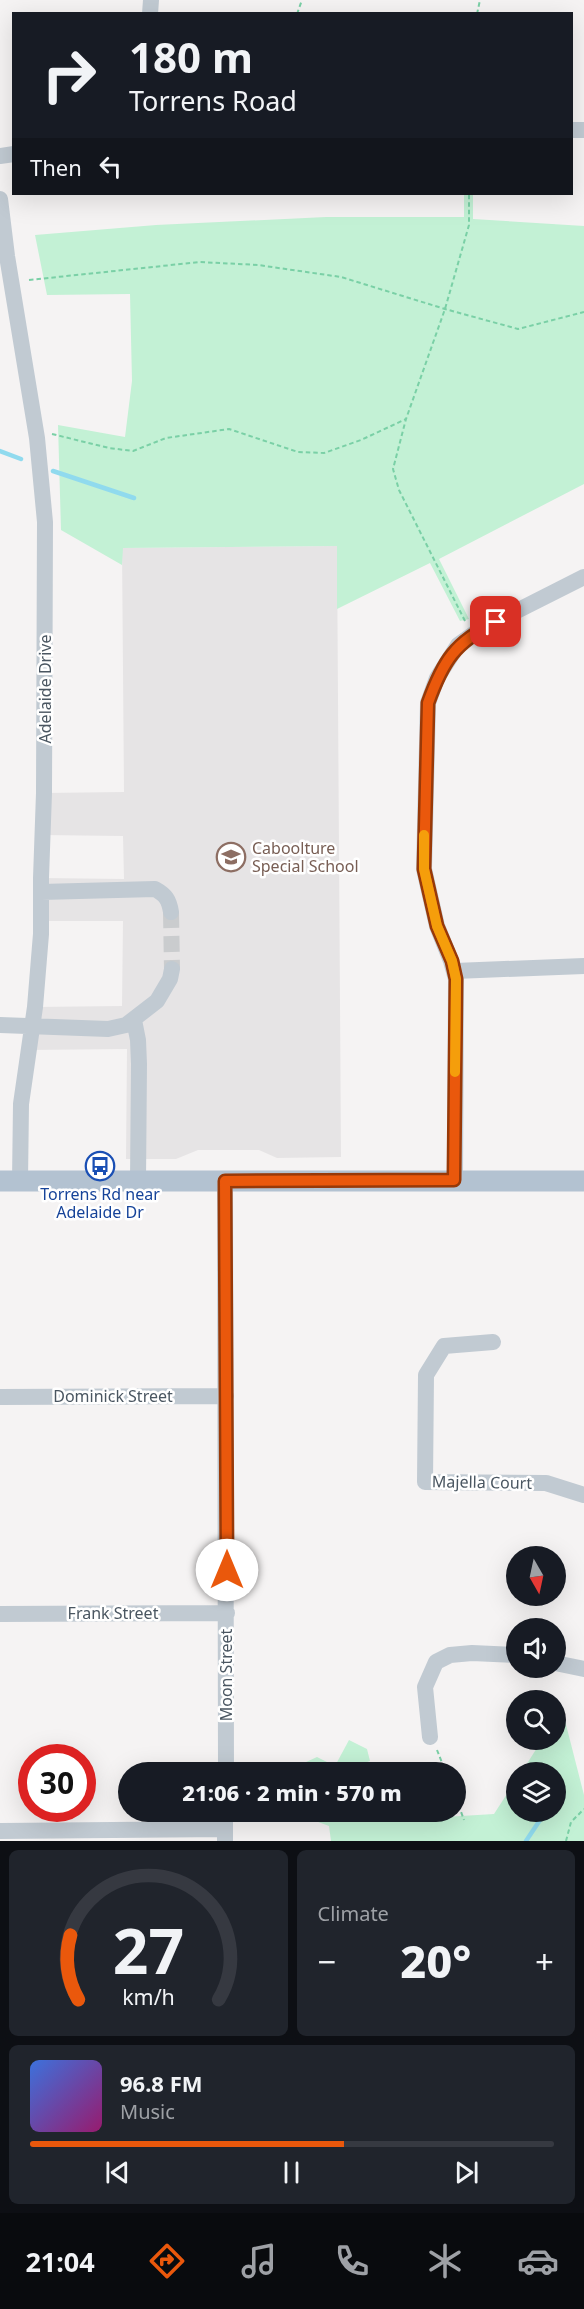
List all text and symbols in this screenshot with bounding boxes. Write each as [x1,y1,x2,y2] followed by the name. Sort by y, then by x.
[129,28,253,85] text: 180 m
[30,36,108,114] icon: right
[129,82,297,119] text: Torrens Road
[94,150,127,183] icon: left
[30,152,82,182] text: Then
[470,596,521,647] pin
[479,605,512,638] icon: arrive
[34,635,56,743] street label: Adelaide Drive
[252,837,359,877] place label: Caboolture Special School
[215,841,247,873] school or university icon: Caboolture Special School
[84,1150,116,1182] bus stop icon: Torrens Rd near Adelaide Dr
[40,1183,160,1223] place label: Torrens Rd near Adelaide Dr
[53,1385,173,1407] street label: Dominick Street
[432,1470,532,1494] street label: Majella Court
[195,1538,259,1602] position arrow
[506,1546,566,1606] north arrow
[506,1546,566,1822] map controls
[68,1602,159,1624] street label: Frank Street
[506,1618,566,1678] button: sound
[215,1628,237,1721] street label: Moon Street
[506,1690,566,1750] button: search
[18,1744,96,1822] speed limit sign: 30
[506,1762,566,1822] button: layers
[182,1777,402,1807] text: 21:06 · 2 min · 570 m
[318,1900,389,1927] text: Climate
[113,1907,184,1992] text: 27
[400,1930,471,1991] text: 20°
[318,1939,336,1984] text: −
[535,1939,554,1984] text: +
[122,1982,175,2011] text: km/h
[120,2068,202,2098] text: 96.8 FM
[120,2098,175,2125] text: Music
[101,2156,134,2189] icon: previous
[275,2156,308,2189] icon: pause
[450,2156,483,2189] icon: next
[146,2240,188,2282] icon: directions
[238,2240,280,2282] icon: music
[331,2240,373,2282] icon: phone
[424,2240,466,2282] icon: climate
[517,2240,559,2282] icon: car
[25,2243,95,2280] text: 21:04

